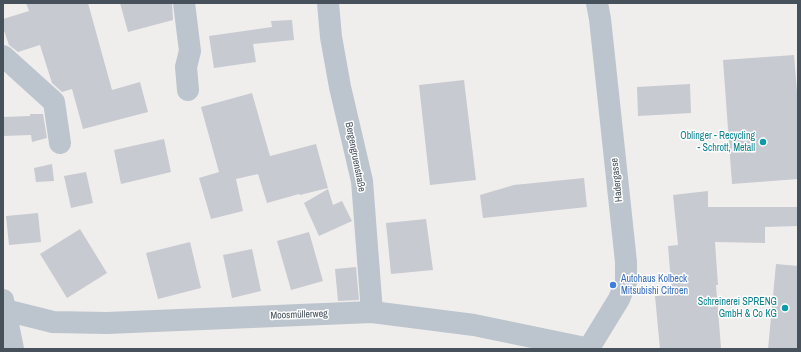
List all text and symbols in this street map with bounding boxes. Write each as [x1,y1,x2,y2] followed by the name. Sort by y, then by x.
[342,121,368,193] street label: Bergengruenstraße
[680,130,755,154] place label: Oblinger - Recycling - Schrott, Metall
[758,137,768,147] marker: Oblinger - Recycling - Schrott, Metall
[609,157,625,203] street label: Hadergasse
[621,273,688,296] place label: Autohaus Kolbeck Mitsubishi Citroen
[608,280,618,290] marker: Autohaus Kolbeck Mitsubishi Citroen
[698,296,777,320] place label: Schreinerei SPRENG GmbH & Co KG
[780,303,790,313] marker: Schreinerei SPRENG GmbH & Co KG
[270,308,328,322] street label: Moosmüllerweg

